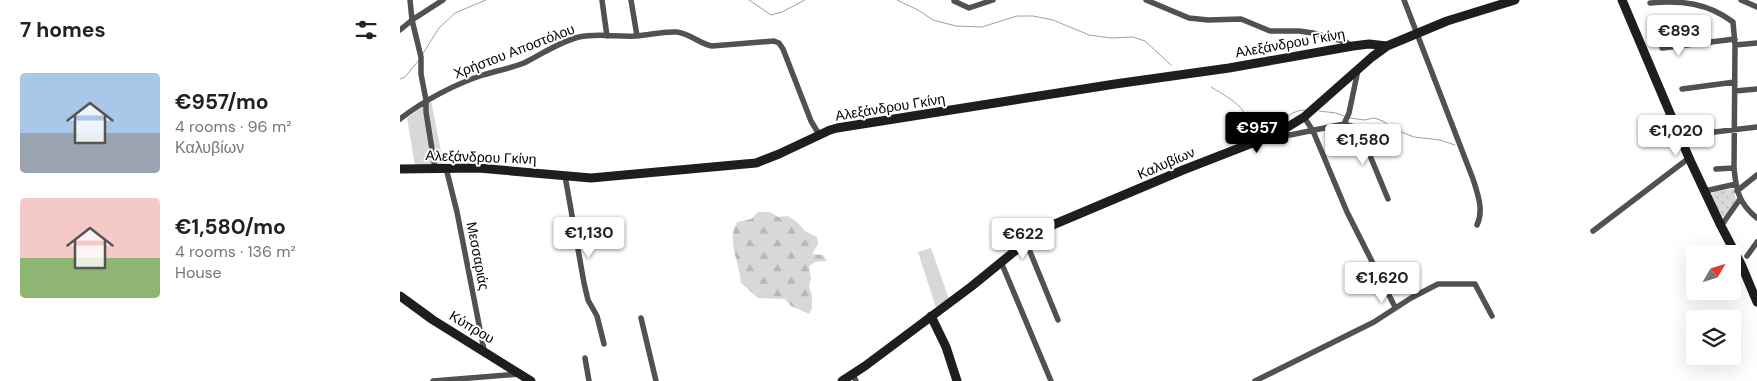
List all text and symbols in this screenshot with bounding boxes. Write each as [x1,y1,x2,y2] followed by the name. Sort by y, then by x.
[1649,15,1709,57] pin: €893
[20,16,106,44] text: 7 homes
[352,16,380,44] icon: filters
[451,20,577,82] street label: Χρήστου Αποστόλου
[1658,20,1700,41] text: €893
[1234,24,1346,62] street label: Αλεξάνδρου Γκίνη
[175,88,269,116] text: €957/mo
[834,89,946,125] street label: Αλεξάνδρου Γκίνη
[60,93,120,153] icon: home
[1227,112,1287,154] pin: €957
[1635,114,1717,157] pin: €1,020
[175,116,291,137] text: 4 rooms · 96 m²
[1236,117,1278,138] text: €957
[1649,120,1703,141] text: €1,020
[1322,124,1404,166] pin: €1,580
[1336,129,1390,150] text: €1,580
[175,137,244,158] text: Καλυβίων
[1135,143,1197,183] street label: Καλυβίων
[425,146,537,168] street label: Αλεξάνδρου Γκίνη
[175,213,286,241] text: €1,580/mo
[548,216,630,259] pin: €1,130
[60,218,120,278] icon: home
[993,218,1053,260] pin: €622
[463,220,493,292] street label: Μεσσαριάς
[564,222,614,243] text: €1,130
[1002,223,1044,244] text: €622
[175,241,296,262] text: 4 rooms · 136 m²
[1686,245,1741,300] north arrow
[1686,245,1741,365] map controls
[175,262,222,283] text: House
[1341,262,1423,304] pin: €1,620
[1356,267,1408,288] text: €1,620
[446,307,498,347] street label: Κύπρου
[1686,310,1741,365] button: layers

